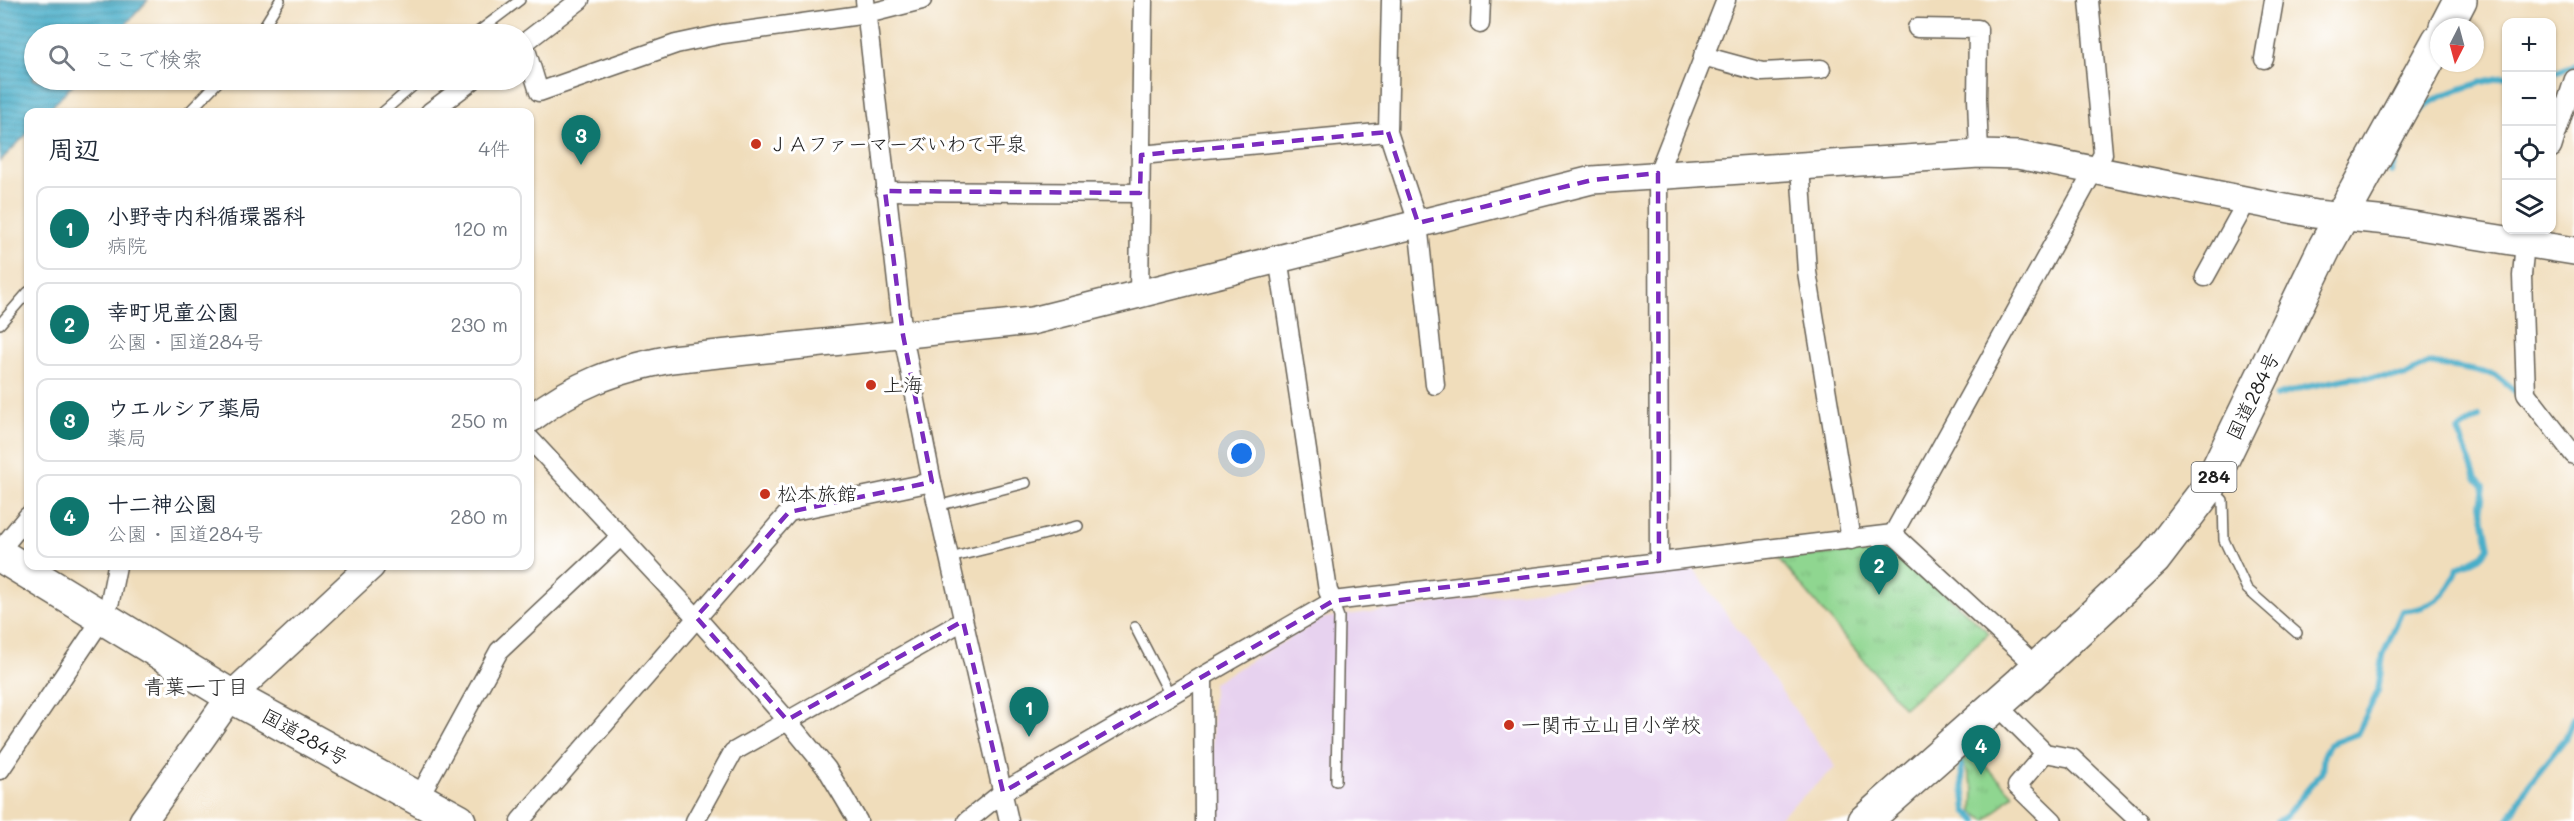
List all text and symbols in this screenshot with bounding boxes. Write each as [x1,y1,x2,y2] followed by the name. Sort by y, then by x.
[2430,18,2484,72] north arrow
[2502,18,2556,234] map controls
[2502,18,2556,72] button: +
[24,24,534,90] search box
[45,41,78,74] icon: search
[93,44,203,73] text: ここで検索
[2502,72,2556,126] button: −
[562,116,600,165] pin: 3
[2502,126,2556,180] button: locate
[768,130,1026,156] place label: ＪＡファーマーズいわて平泉
[48,132,100,166] text: 周辺
[478,135,510,161] text: 4件
[749,137,763,151] marker: ＪＡファーマーズいわて平泉
[2502,180,2556,234] button: layers
[107,201,305,230] text: 小野寺内科循環器科
[65,215,74,241] text: 1
[453,215,508,241] text: 120 m
[107,232,147,258] text: 病院
[107,297,239,326] text: 幸町児童公園
[64,311,75,337] text: 2
[450,311,508,337] text: 230 m
[107,328,264,354] text: 公園 · 国道284号
[2220,347,2285,444] street label: 国道284号
[883,371,923,397] place label: 上海
[864,378,878,392] marker: 上海
[107,393,261,422] text: ウエルシア薬局
[64,407,76,433] text: 3
[451,407,508,433] text: 250 m
[107,424,147,450] text: 薬局
[1227,439,1256,468] your location
[2192,462,2236,492] road number: 284
[777,480,857,506] place label: 松本旅館
[758,487,772,501] marker: 松本旅館
[107,489,217,518] text: 十二神公園
[63,503,76,529] text: 4
[450,503,508,529] text: 280 m
[107,520,264,546] text: 公園 · 国道284号
[1860,546,1898,595] pin: 2
[144,672,249,699] district label: 青葉一丁目
[1010,688,1048,737] pin: 1
[258,702,353,771] street label: 国道284号
[1521,711,1701,737] place label: 一関市立山目小学校
[1502,718,1516,732] marker: 一関市立山目小学校
[1962,726,2000,775] pin: 4

